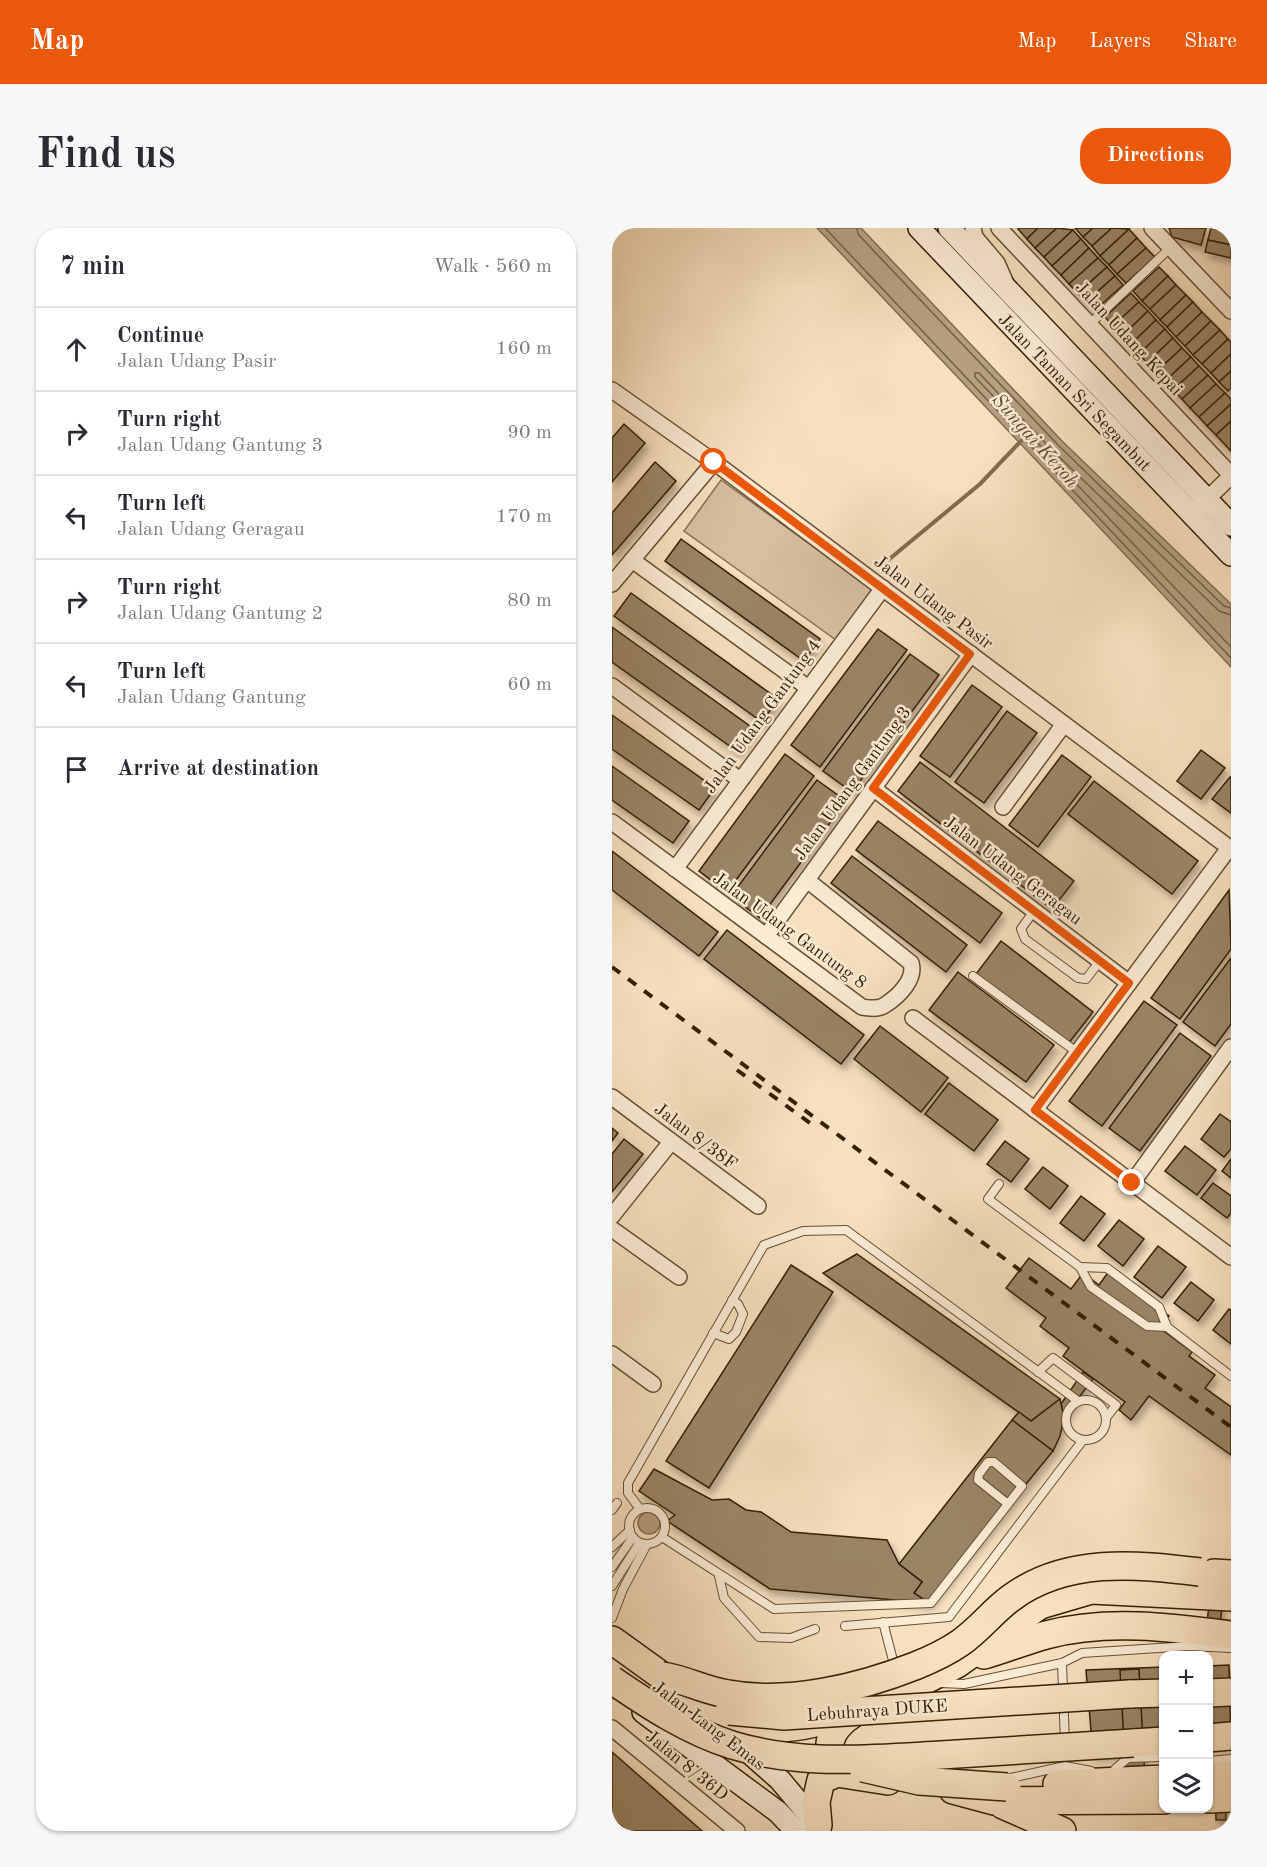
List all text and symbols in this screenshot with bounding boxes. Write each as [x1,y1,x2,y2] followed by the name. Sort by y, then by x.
[30,28,84,56] text: Map
[1017,31,1056,52] text: Map
[1089,31,1151,52] text: Layers
[1184,31,1237,52] text: Share
[1080,128,1231,184] button: Directions
[36,135,175,177] text: Find us
[60,254,125,280] text: 7 min
[433,257,552,277] text: Walk · 560 m
[1071,278,1185,399] street label: Jalan Udang Kepai
[994,310,1154,475] street label: Jalan Taman Sri Segambut
[117,325,204,347] text: Continue
[60,333,93,366] icon: ahead
[496,339,552,359] text: 160 m
[117,352,276,372] text: Jalan Udang Pasir
[987,390,1082,492] water label: Sungai Keroh
[117,409,221,431] text: Turn right
[60,417,93,450] icon: right
[507,423,552,443] text: 90 m
[117,436,323,456] text: Jalan Udang Gantung 3
[700,448,726,474] route start
[117,493,206,515] text: Turn left
[60,501,93,534] icon: left
[496,507,552,527] text: 170 m
[117,520,305,540] text: Jalan Udang Geragau
[871,552,997,654] street label: Jalan Udang Pasir
[117,577,221,599] text: Turn right
[60,585,93,618] icon: right
[507,591,552,611] text: 80 m
[117,604,323,624] text: Jalan Udang Gantung 2
[701,636,825,797] street label: Jalan Udang Gantung 4
[117,661,206,683] text: Turn left
[60,669,93,702] icon: left
[507,675,552,695] text: 60 m
[117,688,306,708] text: Jalan Udang Gantung
[791,703,915,864] street label: Jalan Udang Gantung 3
[60,753,93,786] icon: arrive
[117,758,319,780] text: Arrive at destination
[940,813,1086,929] street label: Jalan Udang Geragau
[709,869,870,993] street label: Jalan Udang Gantung 8
[651,1100,740,1174] street label: Jalan 8/38F
[1118,1169,1144,1195] route end
[1159,1651,1213,1813] map controls
[1159,1651,1213,1705] button: +
[649,1678,768,1774] street label: Jalan Lang Emas
[806,1697,948,1725] street label: Lebuhraya DUKE
[1159,1705,1213,1759] button: −
[642,1727,731,1804] street label: Jalan 8/36D
[1159,1759,1213,1813] button: layers

